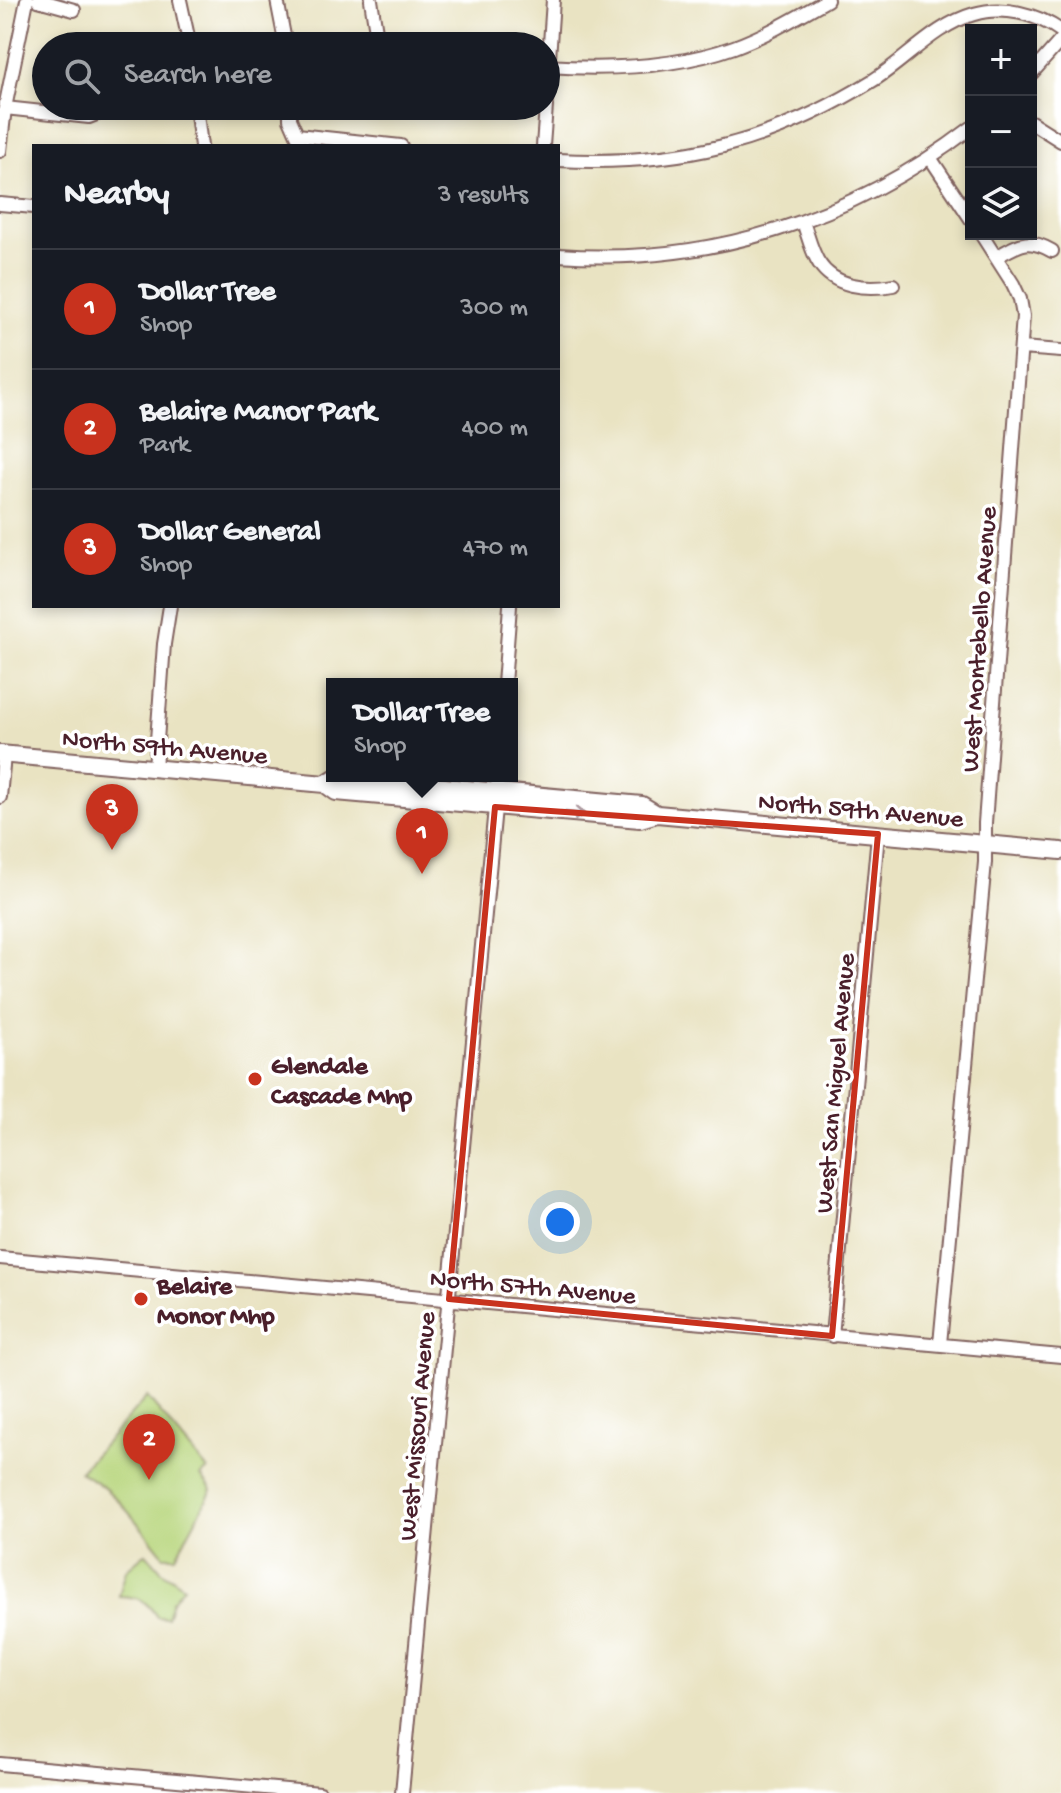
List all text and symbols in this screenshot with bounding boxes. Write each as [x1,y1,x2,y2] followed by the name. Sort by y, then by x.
[965,24,1037,240] map controls
[965,24,1037,96] button: +
[32,32,560,120] search box
[60,54,104,98] icon: search
[124,59,272,94] text: Search here
[965,96,1037,168] button: −
[965,168,1037,240] button: layers
[64,176,169,216] text: Nearby
[438,181,528,212] text: 3 results
[140,276,276,311] text: Dollar Tree
[85,294,95,325] text: 1
[460,294,528,325] text: 300 m
[140,311,192,342] text: Shop
[140,396,376,431] text: Belaire Manor Park
[84,414,96,445] text: 2
[462,414,528,445] text: 400 m
[140,431,190,462] text: Park
[957,505,1006,773] street label: West Montebello Avenue
[140,516,321,551] text: Dollar General
[83,534,97,565] text: 3
[463,534,528,565] text: 470 m
[140,551,192,582] text: Shop
[326,678,518,782] popup
[354,697,490,732] text: Dollar Tree
[61,725,269,774] street label: North 59th Avenue
[354,732,406,763] text: Shop
[86,784,138,850] pin: 3
[757,788,965,837] street label: North 59th Avenue
[559,806,586,821] one-way arrow
[396,808,448,874] pin: 1
[811,951,864,1215] street label: West San Miguel Avenue
[271,1053,412,1114] place label: Glendale Cascade Mhp
[246,1070,264,1088] marker: Glendale Cascade Mhp
[540,1202,580,1242] your location
[428,1265,637,1314] street label: North 57th Avenue
[156,1273,275,1334] place label: Belaire Monor Mhp
[132,1290,150,1308] marker: Belaire Monor Mhp
[394,1310,445,1542] street label: West Missouri Avenue
[123,1414,175,1480] pin: 2

